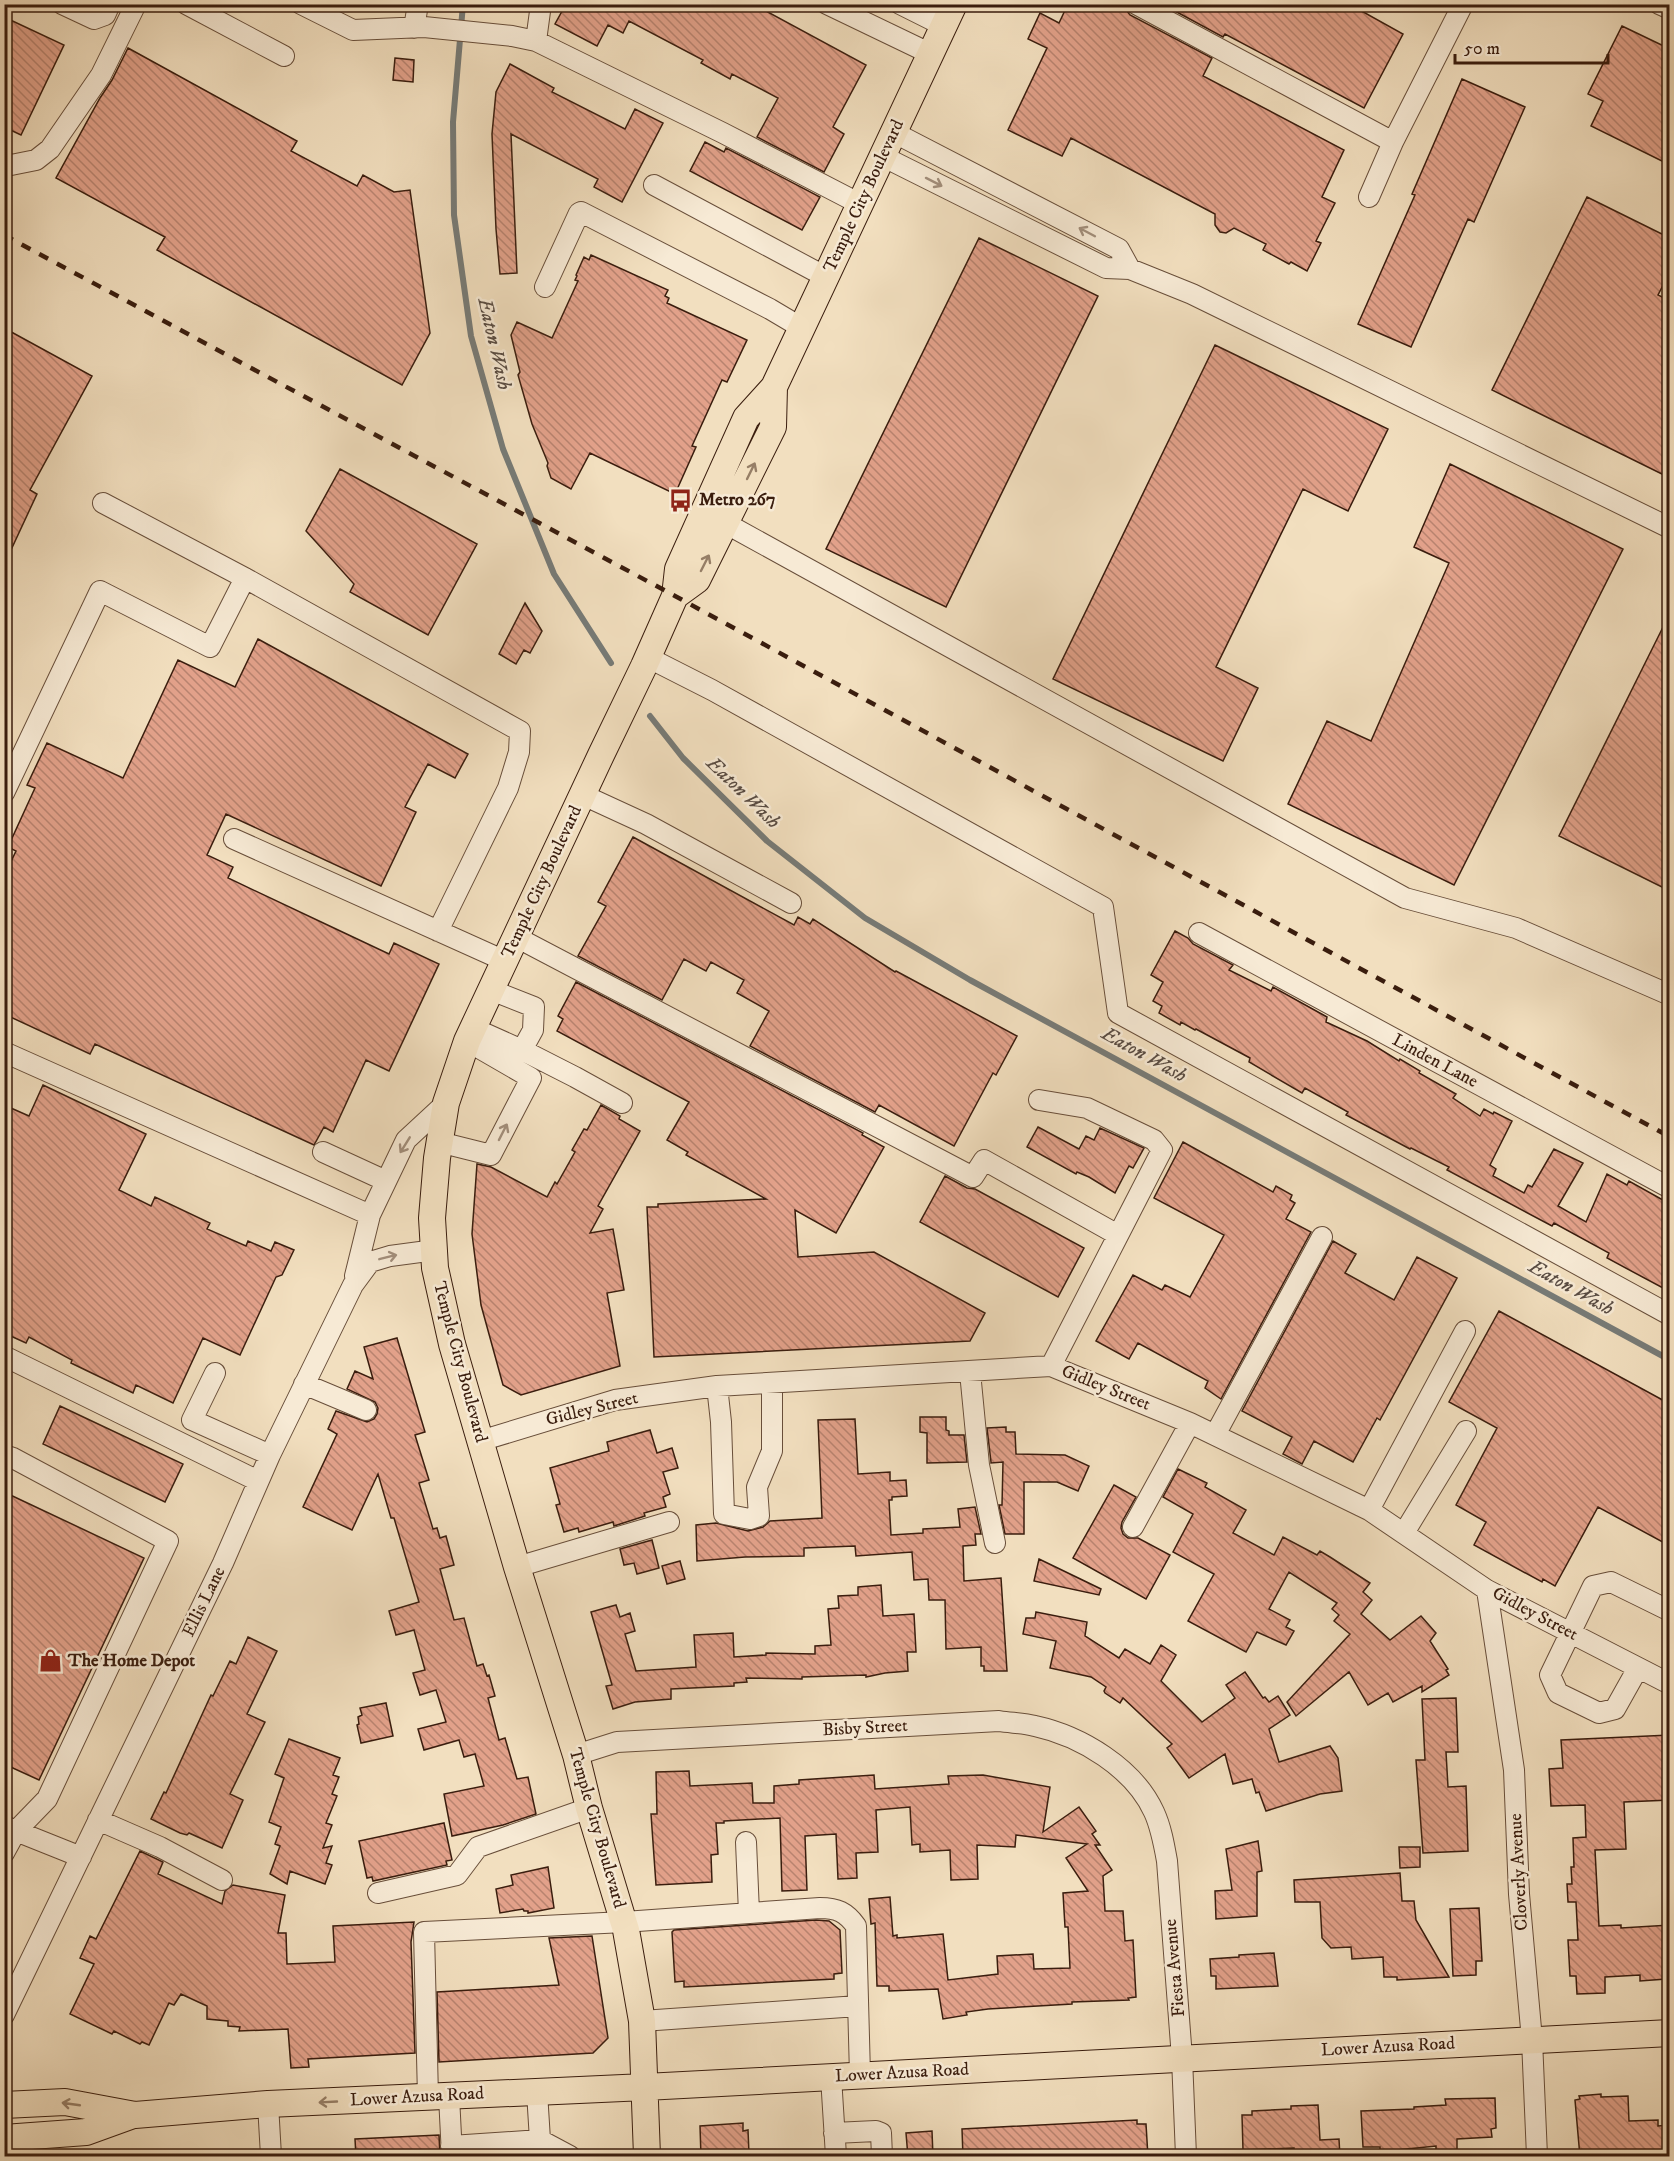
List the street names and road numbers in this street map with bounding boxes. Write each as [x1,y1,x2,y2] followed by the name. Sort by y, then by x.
[819,116,909,276] street label: Temple City Boulevard
[497,802,587,962] street label: Temple City Boulevard
[1388,1029,1482,1093] street label: Linden Lane
[428,1279,492,1445] street label: Temple City Boulevard
[1058,1360,1154,1416] street label: Gidley Street
[544,1387,640,1431] street label: Gidley Street
[178,1563,230,1641] street label: Ellis Lane
[1488,1582,1582,1646] street label: Gidley Street
[822,1715,908,1741] street label: Bisby Street
[564,1745,630,1911] street label: Temple City Boulevard
[1505,1813,1533,1931] street label: Cloverly Avenue
[1160,1918,1190,2018] street label: Fiesta Avenue
[1321,2033,1455,2061] street label: Lower Azusa Road
[835,2059,969,2087] street label: Lower Azusa Road
[350,2083,484,2111] street label: Lower Azusa Road

